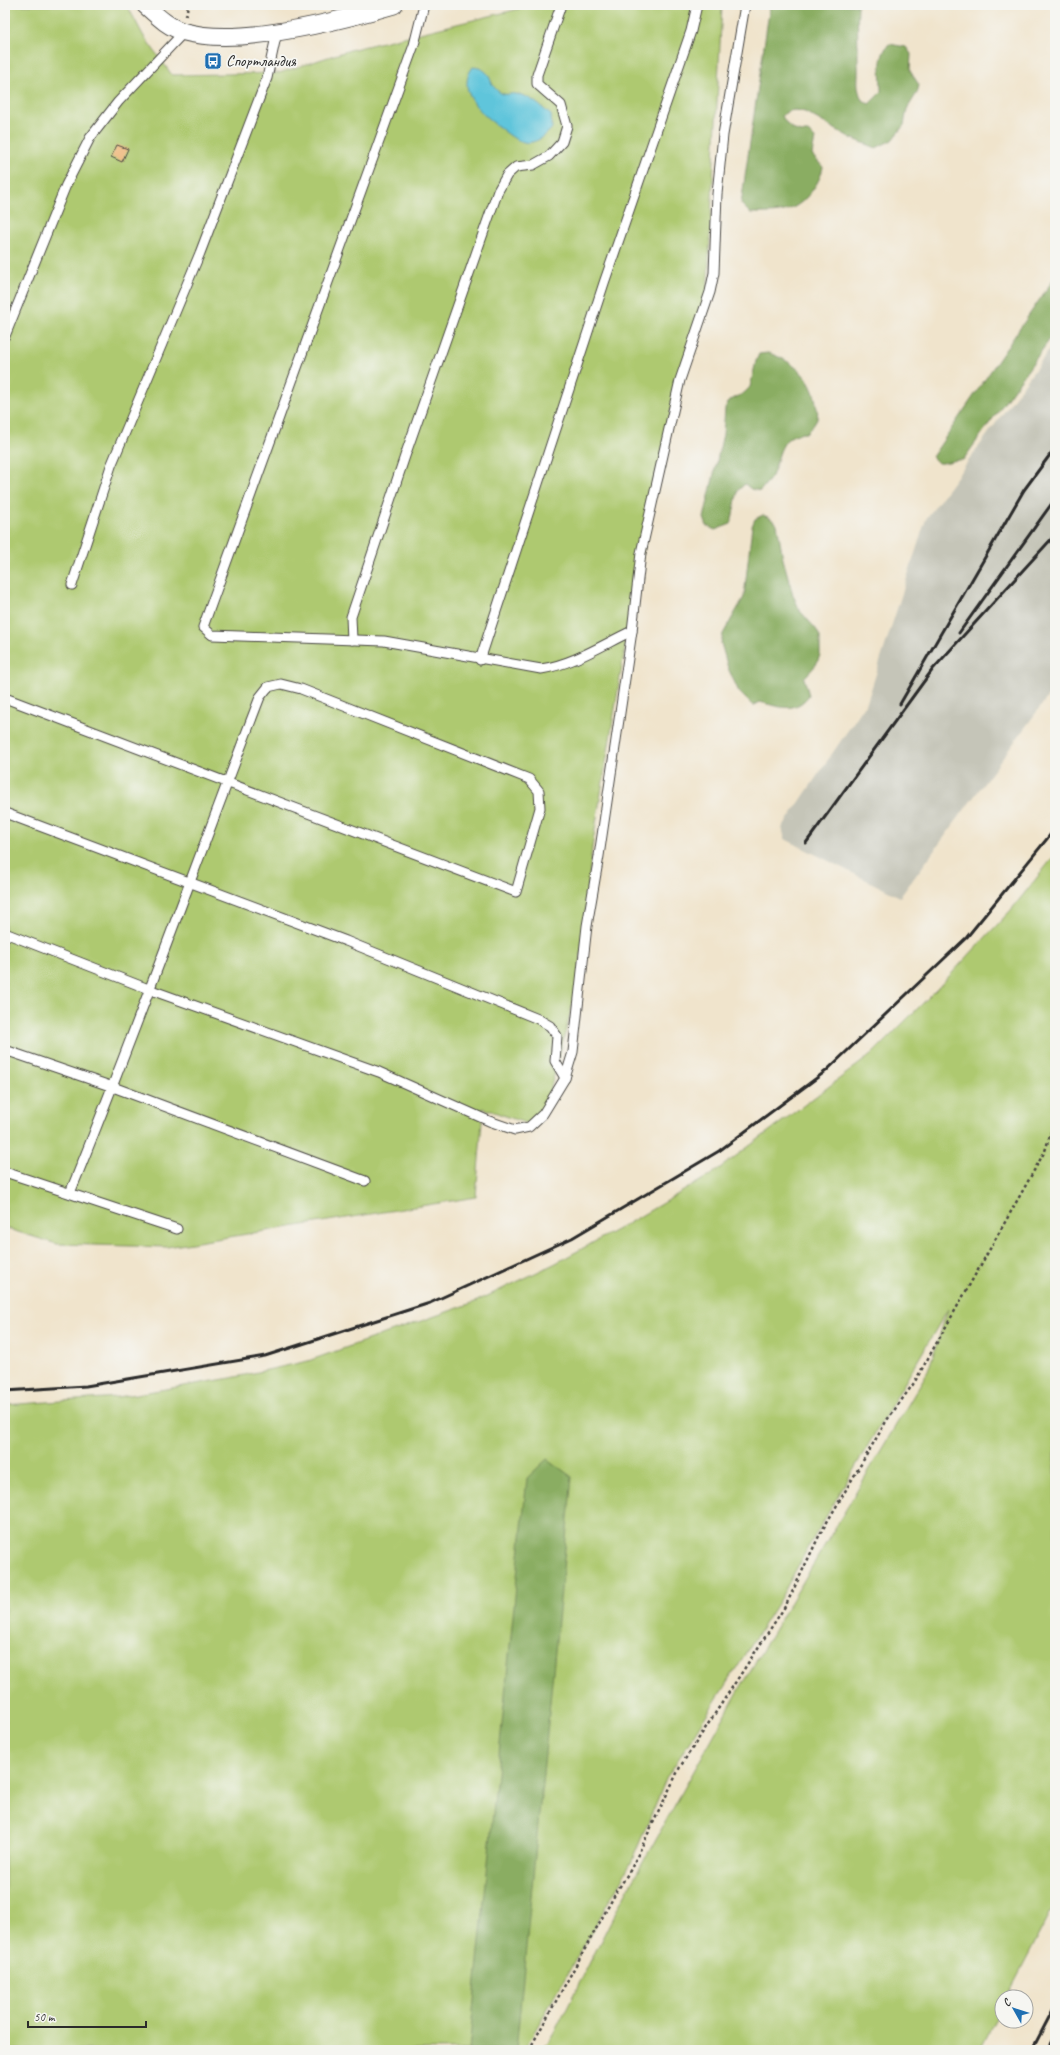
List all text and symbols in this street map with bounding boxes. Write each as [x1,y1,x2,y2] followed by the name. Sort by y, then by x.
[203,51,223,71] bus stop icon: Спортландия
[226,51,297,71] place label: Спортландия
[994,1989,1034,2029] north arrow
[999,1995,1014,2009] text: С
[28,2003,146,2029] scale bar
[34,2009,56,2025] text: 50 m

